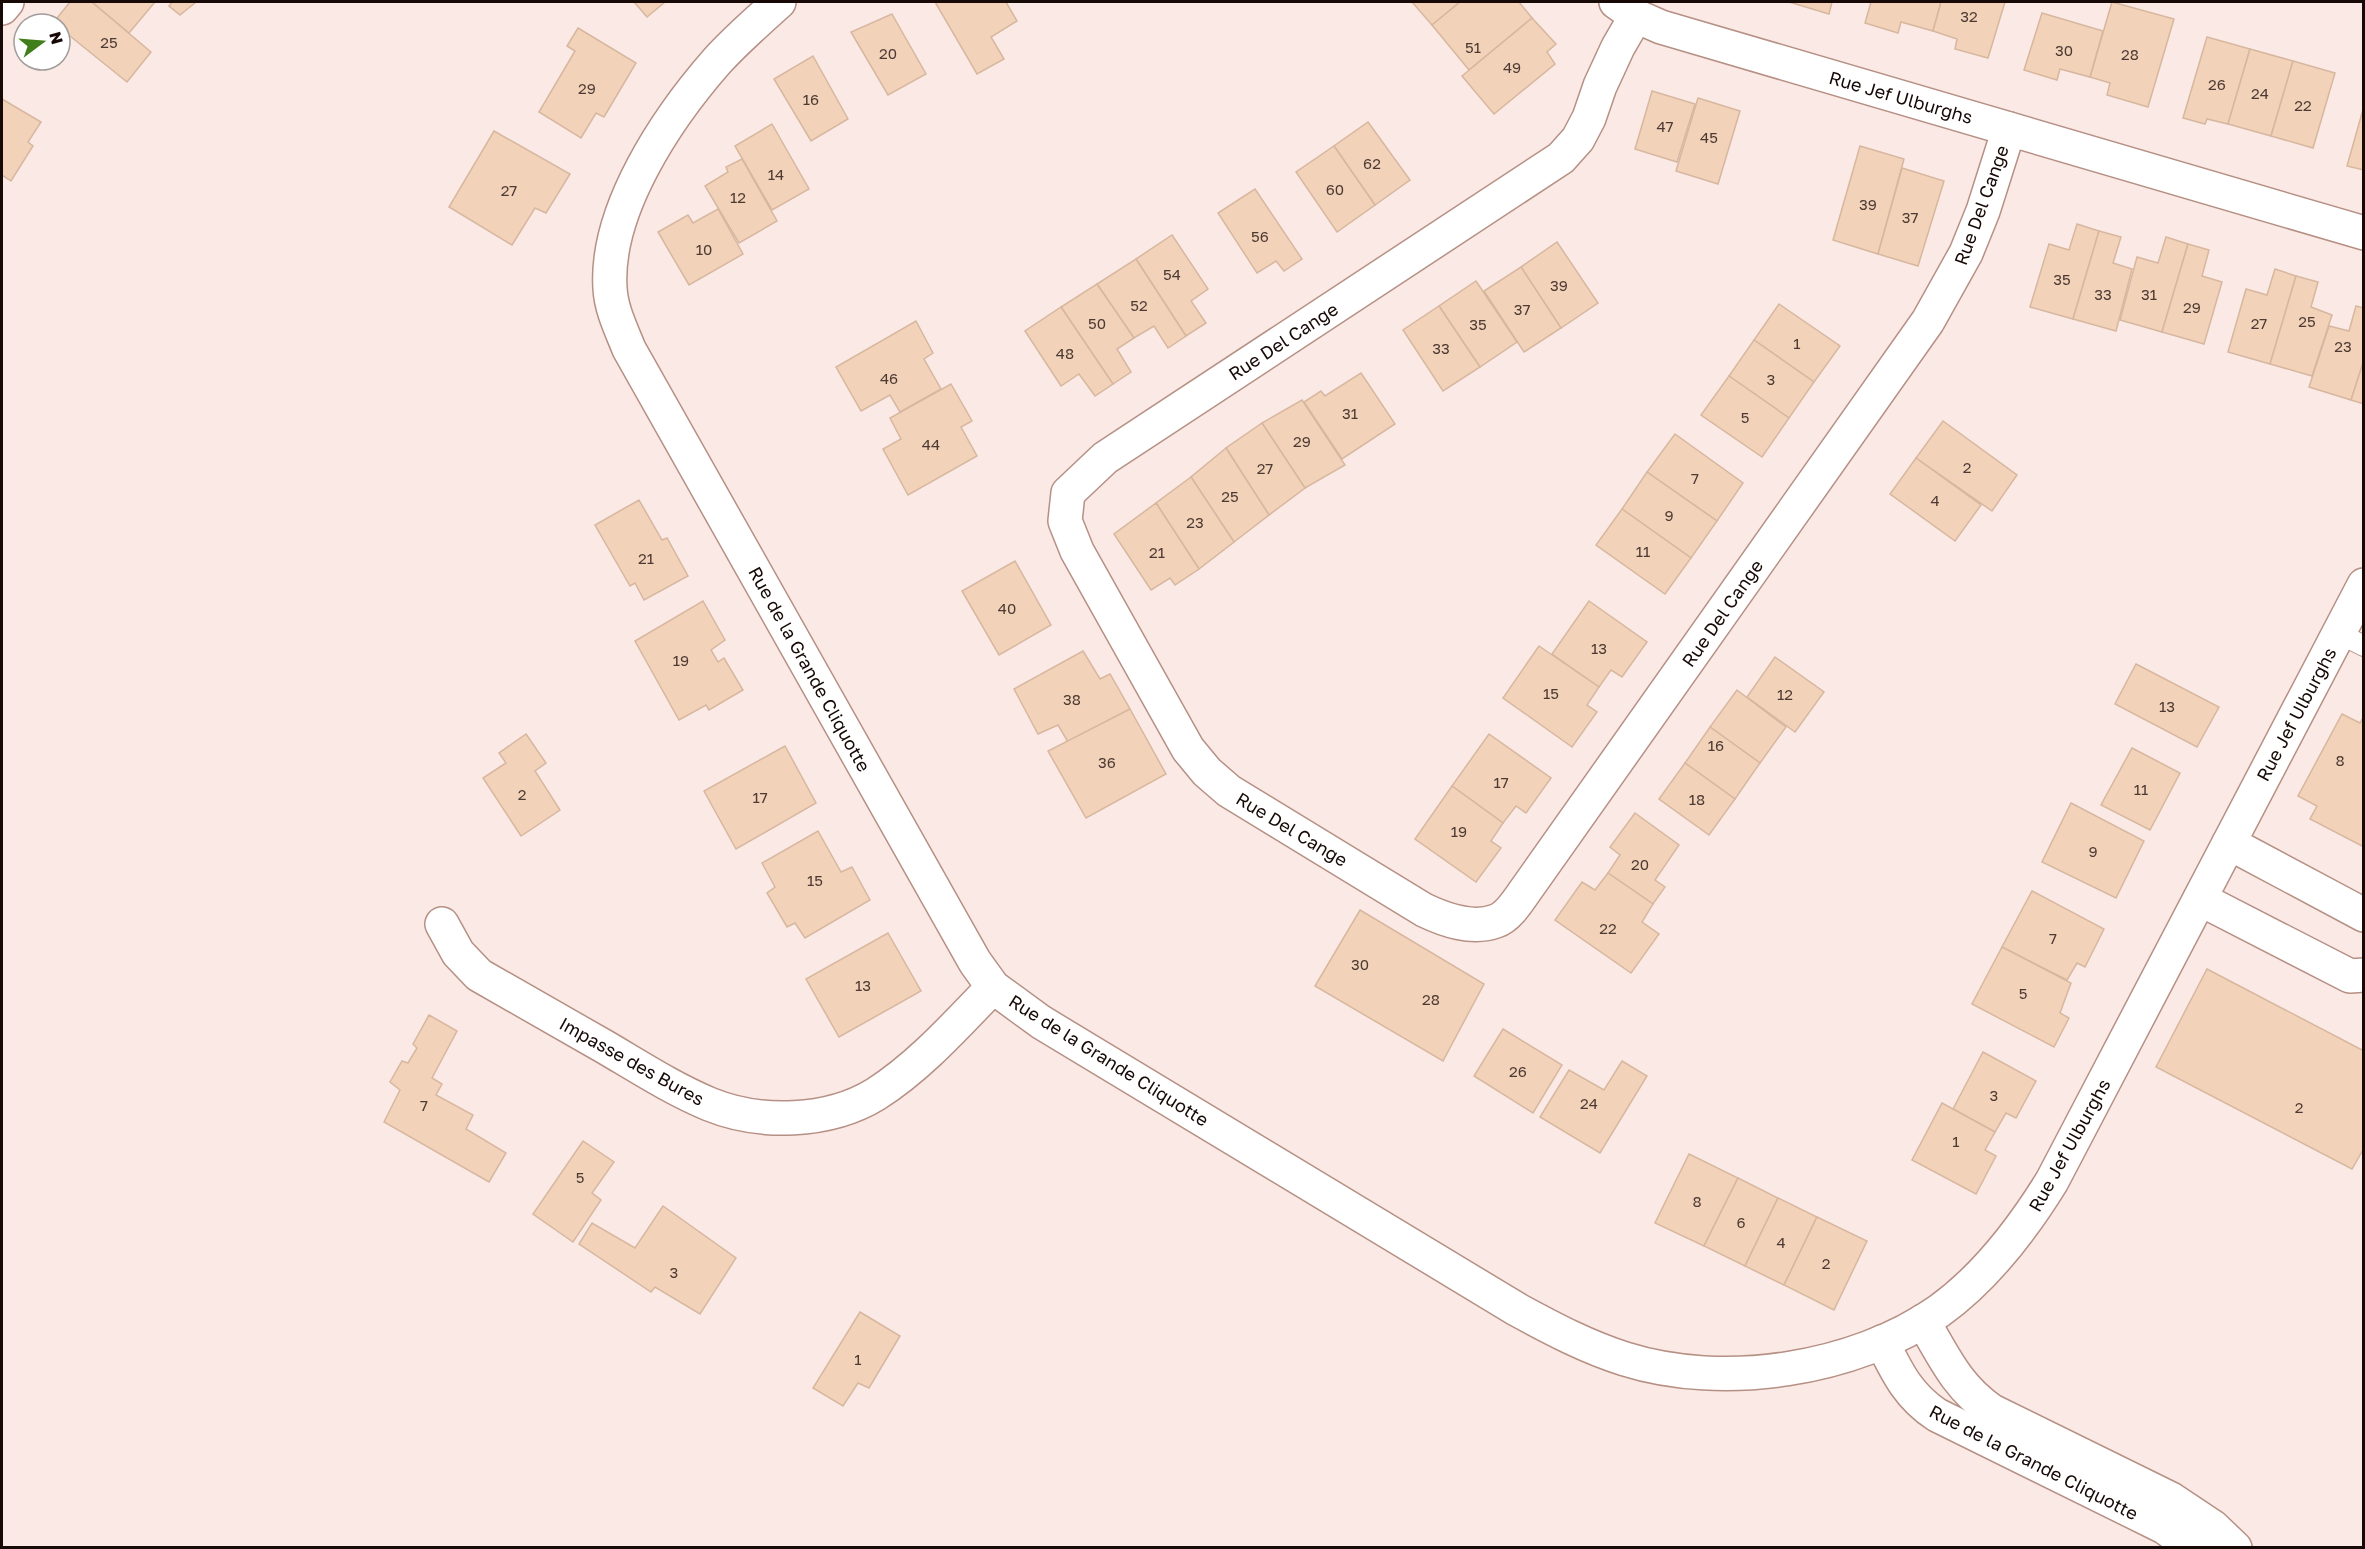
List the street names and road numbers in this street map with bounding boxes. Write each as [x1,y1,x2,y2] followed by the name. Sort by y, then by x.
[1827,66,1975,128] street label: Rue Jef Ulburghs
[1949,142,2013,268] street label: Rue Del Cange
[1224,297,1342,385] street label: Rue Del Cange
[1677,555,1767,671] street label: Rue Del Cange
[744,563,876,775] street label: Rue de la Grande Cliquotte
[2251,643,2341,785] street label: Rue Jef Ulburghs
[1232,787,1352,871] street label: Rue Del Cange
[1005,989,1213,1131] street label: Rue de la Grande Cliquotte
[556,1012,708,1110] street label: Impasse des Bures
[2023,1075,2115,1215] street label: Rue Jef Ulburghs
[1926,1400,2142,1524] street label: Rue de la Grande Cliquotte

